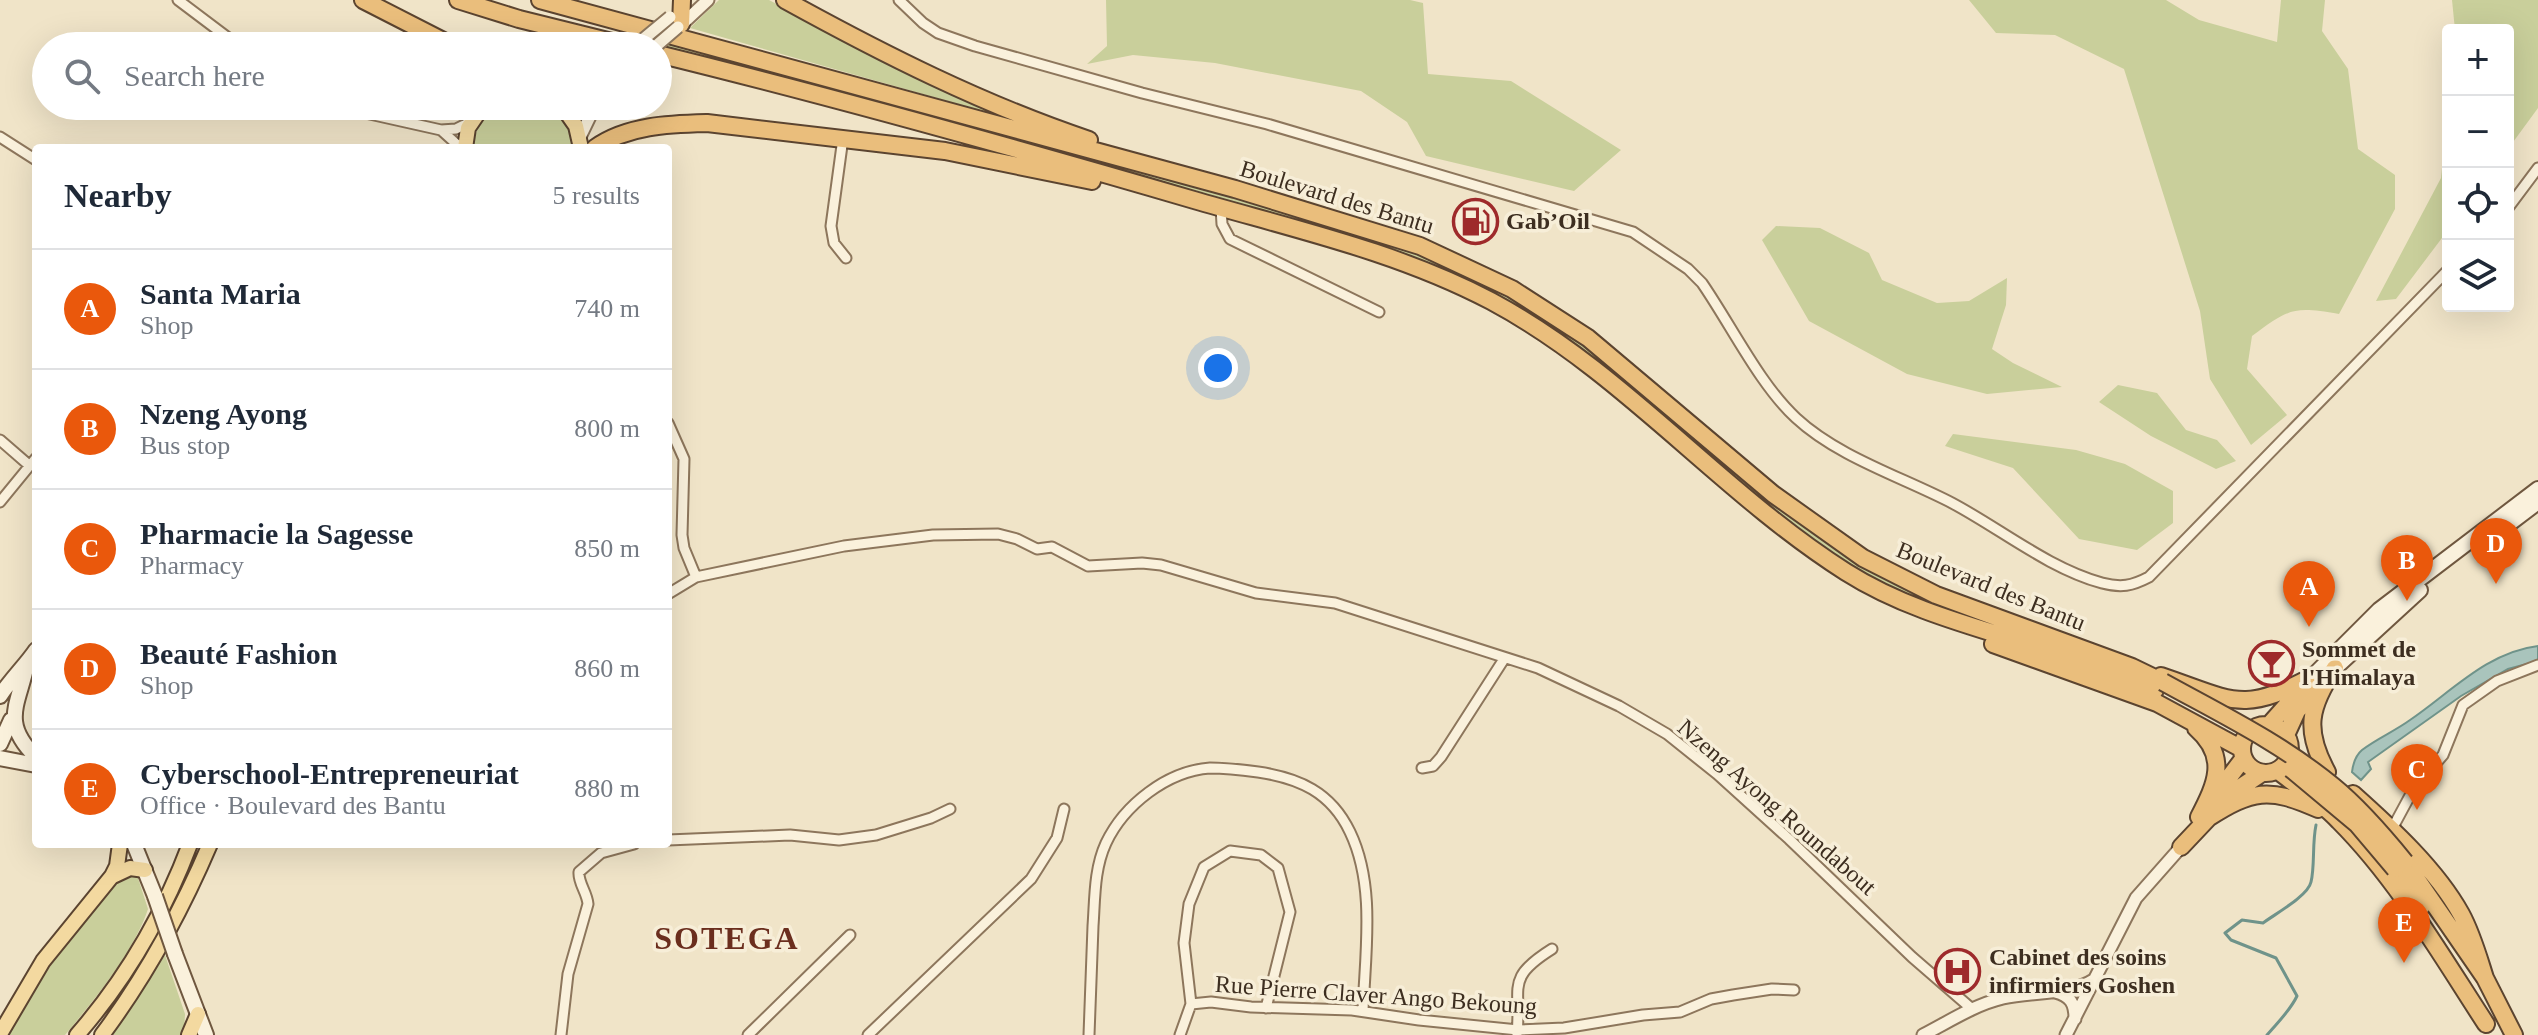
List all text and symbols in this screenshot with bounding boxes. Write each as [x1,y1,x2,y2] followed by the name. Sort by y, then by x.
[2442,24,2514,312] map controls
[2442,24,2514,96] button: +
[32,32,672,120] search box
[60,54,104,98] icon: search
[124,59,265,92] text: Search here
[2442,96,2514,168] button: −
[1237,155,1437,239] street label: Boulevard des Bantu
[2442,168,2514,240] button: locate
[64,177,172,214] text: Nearby
[553,181,640,210] text: 5 results
[1451,197,1499,245] fuel station icon: Gab’Oil
[1506,208,1590,234] place label: Gab’Oil
[2442,240,2514,312] button: layers
[140,277,301,310] text: Santa Maria
[81,294,99,323] text: A
[574,294,640,323] text: 740 m
[140,311,193,340] text: Shop
[1198,348,1238,388] your location
[140,397,307,430] text: Nzeng Ayong
[81,414,99,443] text: B
[574,414,640,443] text: 800 m
[140,431,230,460] text: Bus stop
[140,517,413,550] text: Pharmacie la Sagesse
[2470,518,2522,584] pin: D
[81,534,99,563] text: C
[574,534,640,563] text: 850 m
[2381,535,2433,601] pin: B
[1893,536,2089,636] street label: Boulevard des Bantu
[140,551,244,580] text: Pharmacy
[2283,561,2335,627] pin: A
[2302,636,2416,690] place label: Sommet de l'Himalaya
[140,637,338,670] text: Beauté Fashion
[2247,639,2295,687] bar icon: Sommet de l'Himalaya
[81,654,99,683] text: D
[574,654,640,683] text: 860 m
[140,671,193,700] text: Shop
[1673,714,1882,900] street label: Nzeng Ayong Roundabout
[2391,744,2443,810] pin: C
[140,757,519,790] text: Cyberschool-Entrepreneuriat
[81,774,99,803] text: E
[574,774,640,803] text: 880 m
[140,791,446,820] text: Office · Boulevard des Bantu
[2378,897,2430,963] pin: E
[654,920,800,956] district label: SOTEGA
[1989,944,2175,998] place label: Cabinet des soins infirmiers Goshen
[1934,947,1982,995] hospital icon: Cabinet des soins infirmiers Goshen
[1214,971,1538,1019] street label: Rue Pierre Claver Ango Bekoung

